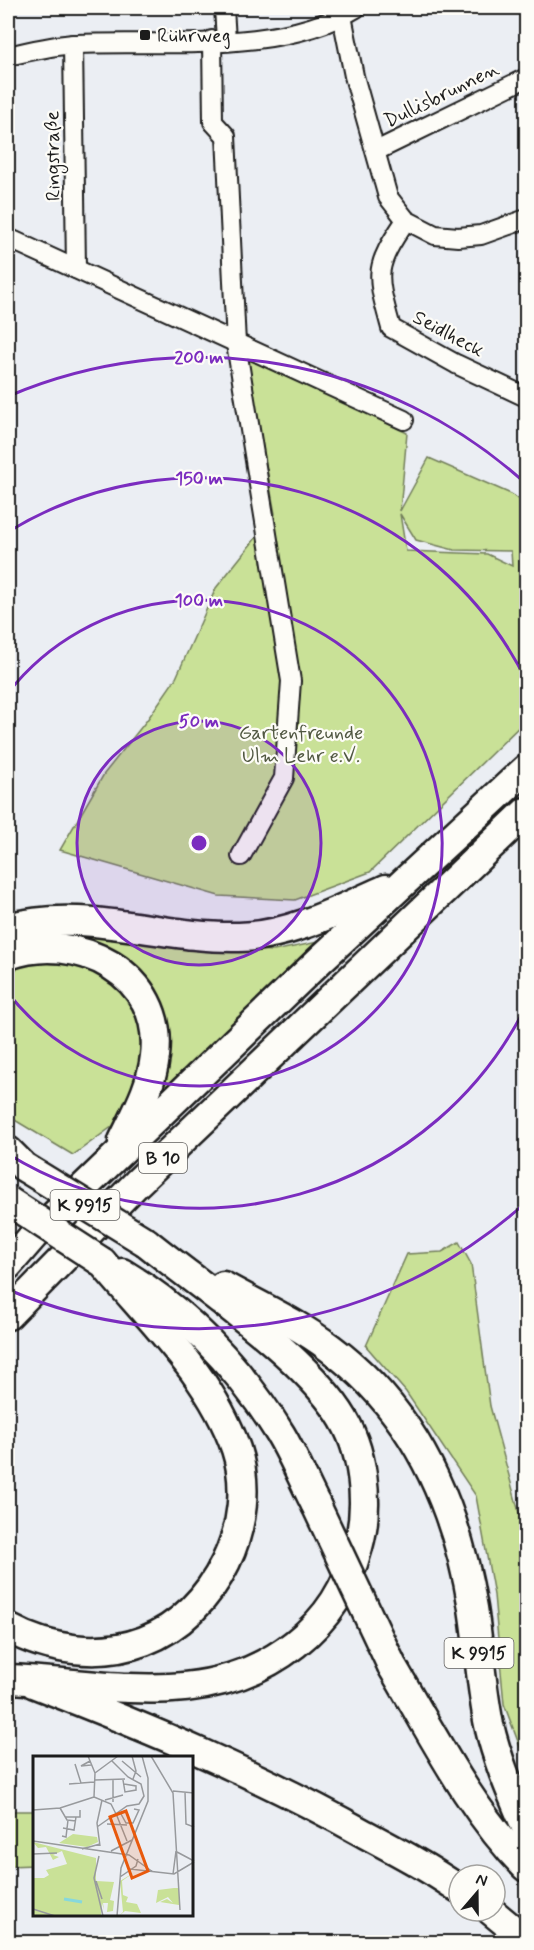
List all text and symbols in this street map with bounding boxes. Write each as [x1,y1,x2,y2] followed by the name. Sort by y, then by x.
[157,23,231,50] place label: Rührweg
[138,28,152,42] marker: Rührweg
[380,56,504,135] street label: Dullisbrunnen
[39,110,69,201] street label: Ringstraße
[408,304,489,364] street label: Seidlheck
[174,346,224,370] text: 200 m
[175,467,223,491] text: 150 m
[175,589,223,613] text: 100 m
[179,710,219,734] text: 50 m
[239,720,363,770] park label: Gartenfreunde Ulm Lehr e.V.
[189,833,209,853] centre of rings
[139,1143,187,1173] road number: B 10
[50,1190,119,1220] road number: K 9915
[444,1638,514,1668] road number: K 9915
[33,1756,194,1917] inset map
[447,1863,507,1923] north arrow
[473,1869,490,1892] text: N

